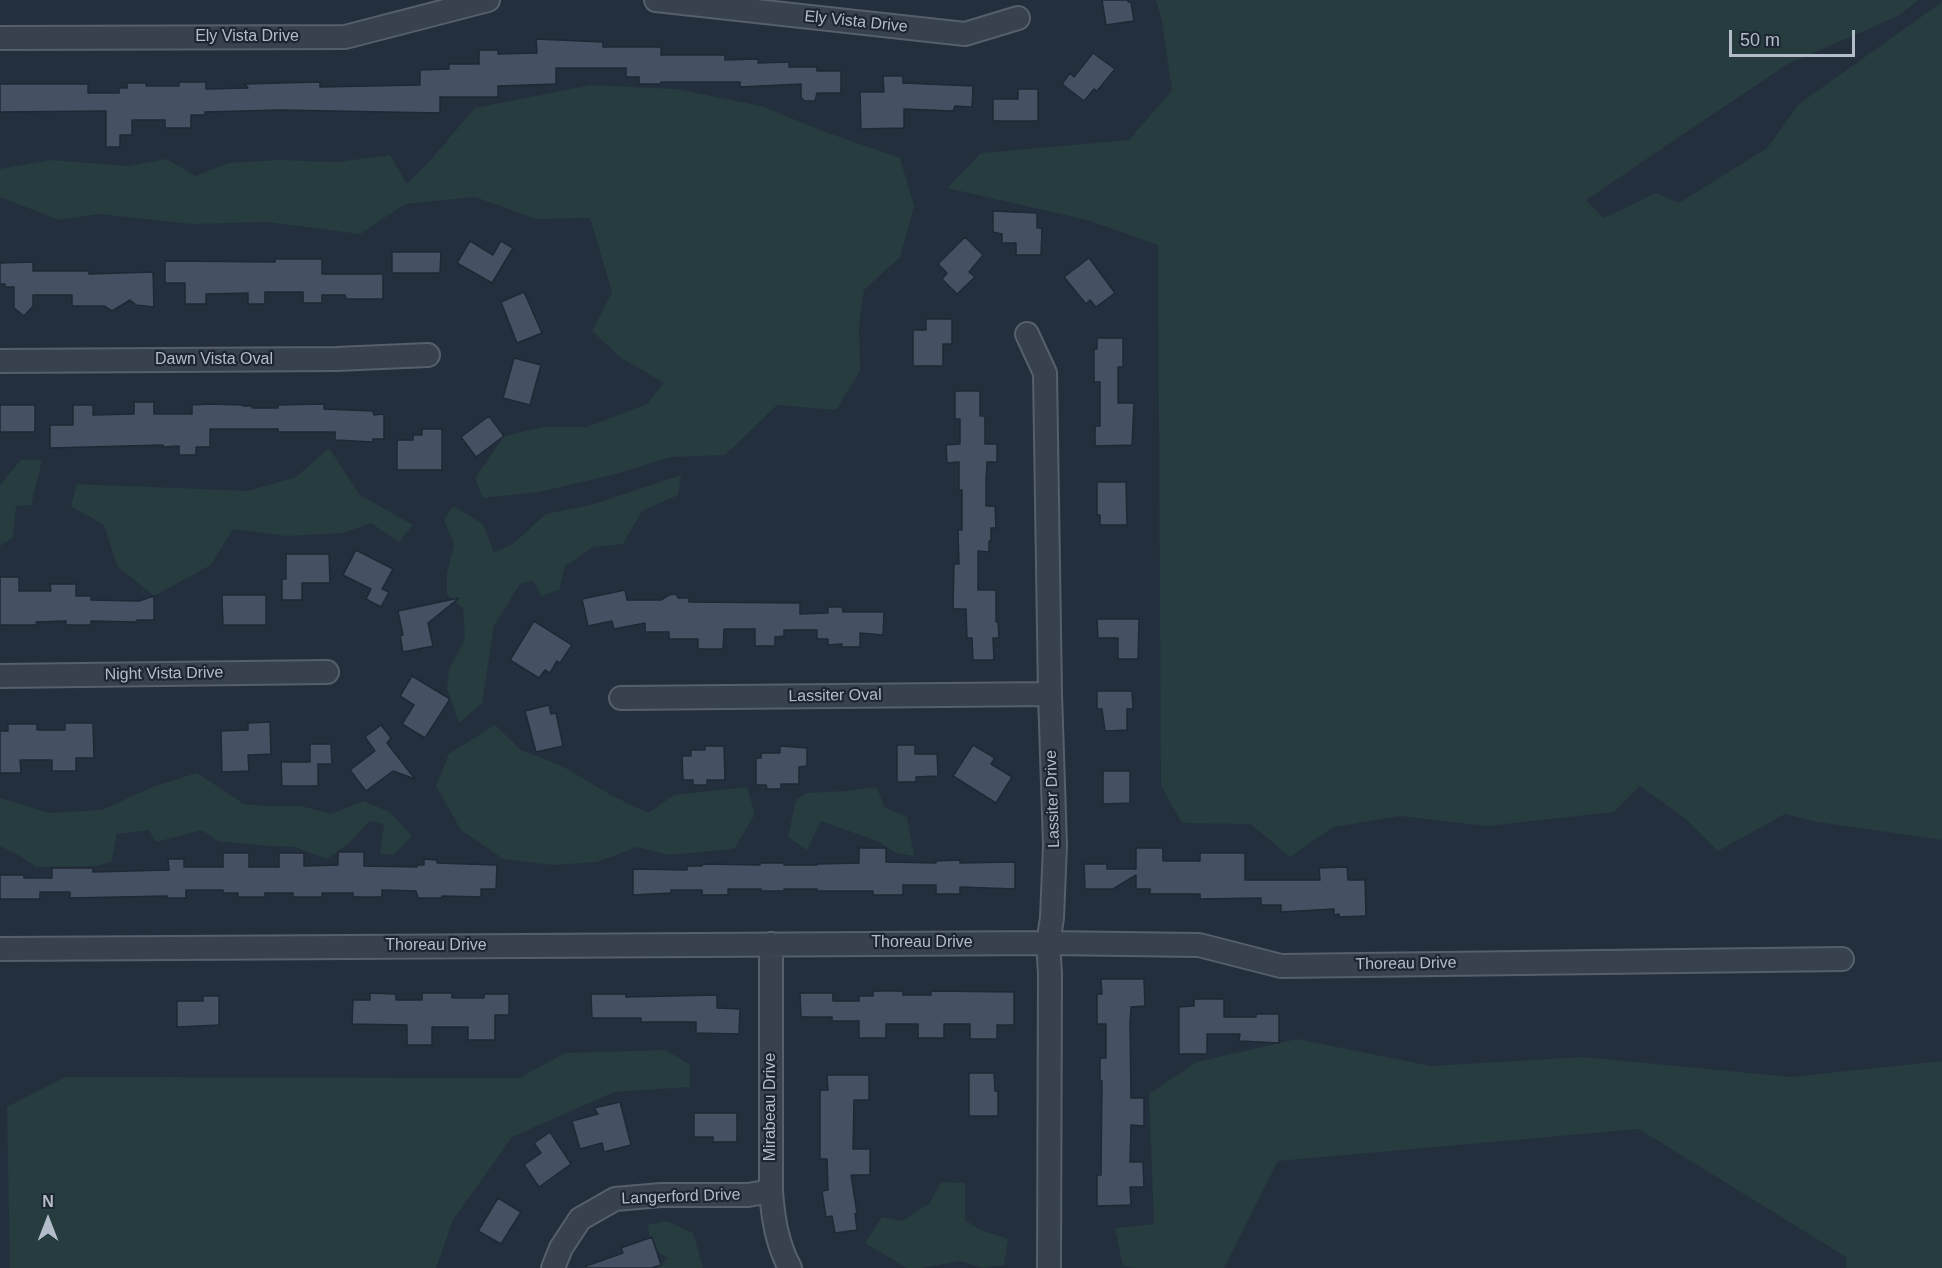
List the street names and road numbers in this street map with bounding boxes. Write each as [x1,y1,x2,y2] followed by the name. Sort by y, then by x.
[803,7,909,37] street label: Ely Vista Drive
[195,27,299,47] street label: Ely Vista Drive
[155,350,273,370] street label: Dawn Vista Oval
[104,663,224,685] street label: Night Vista Drive
[788,686,882,706] street label: Lassiter Oval
[1042,750,1064,848] street label: Lassiter Drive
[871,933,973,953] street label: Thoreau Drive
[385,936,487,956] street label: Thoreau Drive
[1355,954,1457,974] street label: Thoreau Drive
[761,1053,781,1161] street label: Mirabeau Drive
[621,1185,741,1209] street label: Langerford Drive

